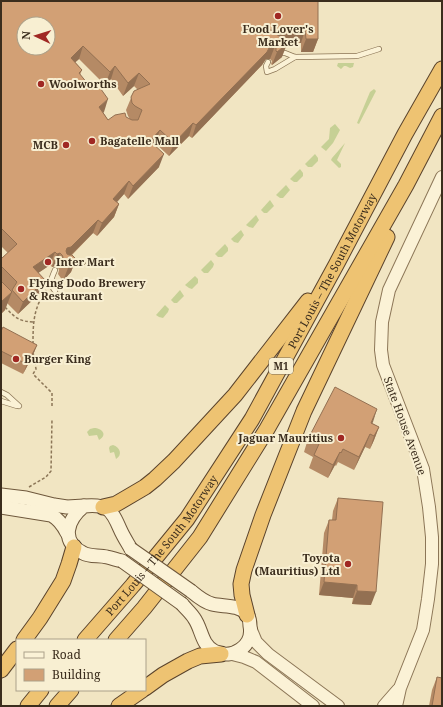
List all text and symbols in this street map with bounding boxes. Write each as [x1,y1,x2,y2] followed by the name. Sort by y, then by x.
[273,11,283,21] marker: Food Lover's Market
[16,16,56,56] north arrow
[242,21,314,49] place label: Food Lover's Market
[18,30,33,40] text: N
[49,76,116,91] place label: Woolworths
[36,79,46,89] marker: Woolworths
[100,133,179,148] place label: Bagatelle Mall
[87,136,97,146] marker: Bagatelle Mall
[33,137,58,152] place label: MCB
[61,140,71,150] marker: MCB
[284,190,380,351] street label: Port Louis – The South Motorway
[56,254,115,269] place label: Inter Mart
[43,257,53,267] marker: Inter Mart
[29,275,146,303] place label: Flying Dodo Brewery & Restaurant
[16,284,26,294] marker: Flying Dodo Brewery & Restaurant
[24,351,92,366] place label: Burger King
[11,354,21,364] marker: Burger King
[269,358,293,374] road number: M1
[381,375,430,477] street label: State House Avenue
[237,430,333,445] place label: Jaguar Mauritius
[336,433,346,443] marker: Jaguar Mauritius
[102,471,221,618] street label: Port Louis – The South Motorway
[255,550,340,578] place label: Toyota (Mauritius) Ltd
[343,559,353,569] marker: Toyota (Mauritius) Ltd
[16,639,146,691] legend
[52,646,82,663] text: Road
[52,666,101,683] text: Building

